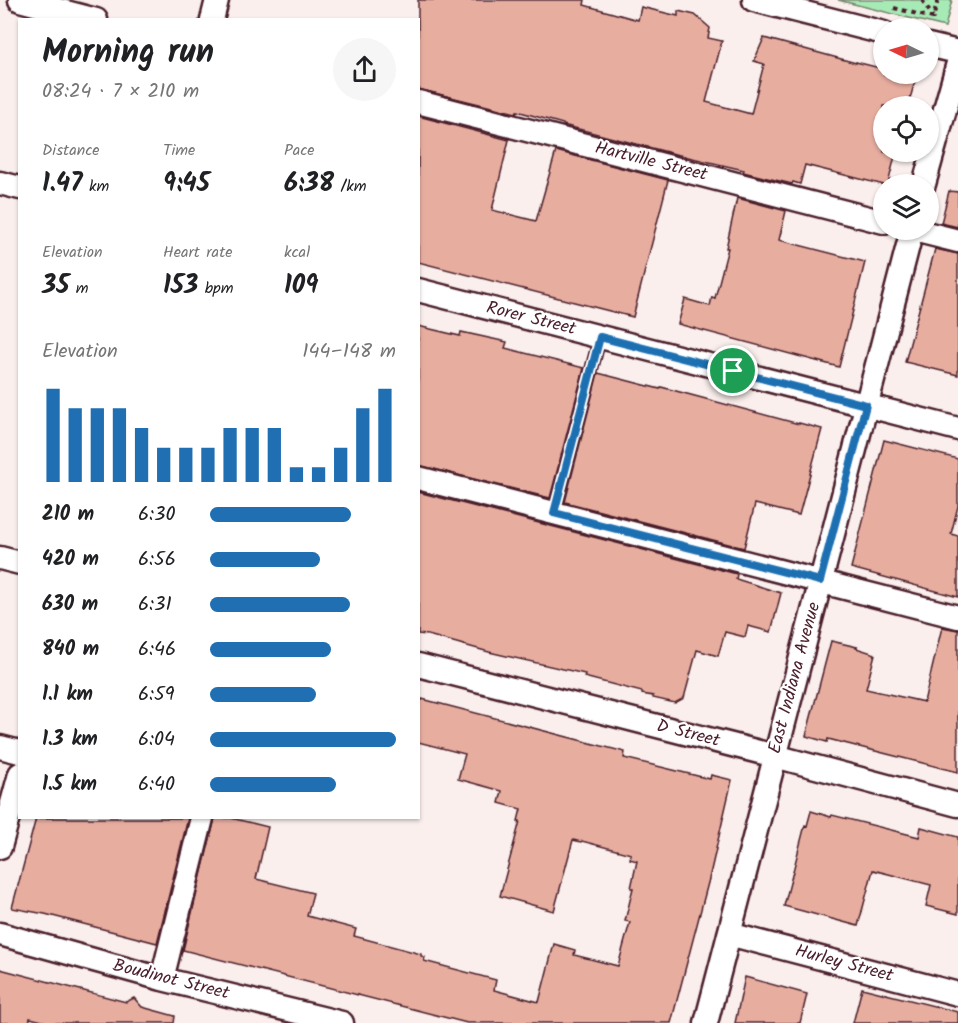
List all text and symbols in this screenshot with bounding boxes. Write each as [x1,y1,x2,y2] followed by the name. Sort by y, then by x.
[873,18,939,84] north arrow
[873,18,939,240] map controls
[42,27,214,80] text: Morning run
[333,38,396,101] button: share
[42,76,199,108] text: 08:24 · 7 × 210 m
[873,96,939,162] button: locate
[592,134,711,190] street label: Hartville Street
[42,138,100,163] text: Distance
[163,138,195,163] text: Time
[284,138,315,163] text: Pace
[42,163,82,205] text: 1.47
[163,163,210,205] text: 9:45
[284,163,334,205] text: 6:38
[82,174,109,199] text: km
[334,174,366,199] text: /km
[873,174,939,240] button: layers
[42,240,103,265] text: Elevation
[163,240,233,265] text: Heart rate
[284,240,310,265] text: kcal
[42,265,69,307] text: 35
[163,265,198,307] text: 153
[284,265,318,307] text: 109
[69,276,89,301] text: m
[198,276,233,301] text: bpm
[483,294,580,344] street label: Rorer Street
[42,336,118,368] text: Elevation
[302,336,396,368] text: 144–148 m
[707,345,758,396] pin
[716,354,749,387] icon: arrive
[42,499,94,531] text: 210 m
[138,499,175,531] text: 6:30
[42,544,99,576] text: 420 m
[138,544,176,576] text: 6:56
[42,589,98,621] text: 630 m
[138,589,172,621] text: 6:31
[761,599,829,757] street label: East Indiana Avenue
[42,634,99,666] text: 840 m
[138,634,176,666] text: 6:46
[42,679,93,711] text: 1.1 km
[138,679,175,711] text: 6:59
[653,712,724,756] street label: D Street
[42,724,98,756] text: 1.3 km
[138,724,175,756] text: 6:04
[42,769,97,801] text: 1.5 km
[138,769,175,801] text: 6:40
[792,937,897,991] street label: Hurley Street
[110,952,233,1009] street label: Boudinot Street

